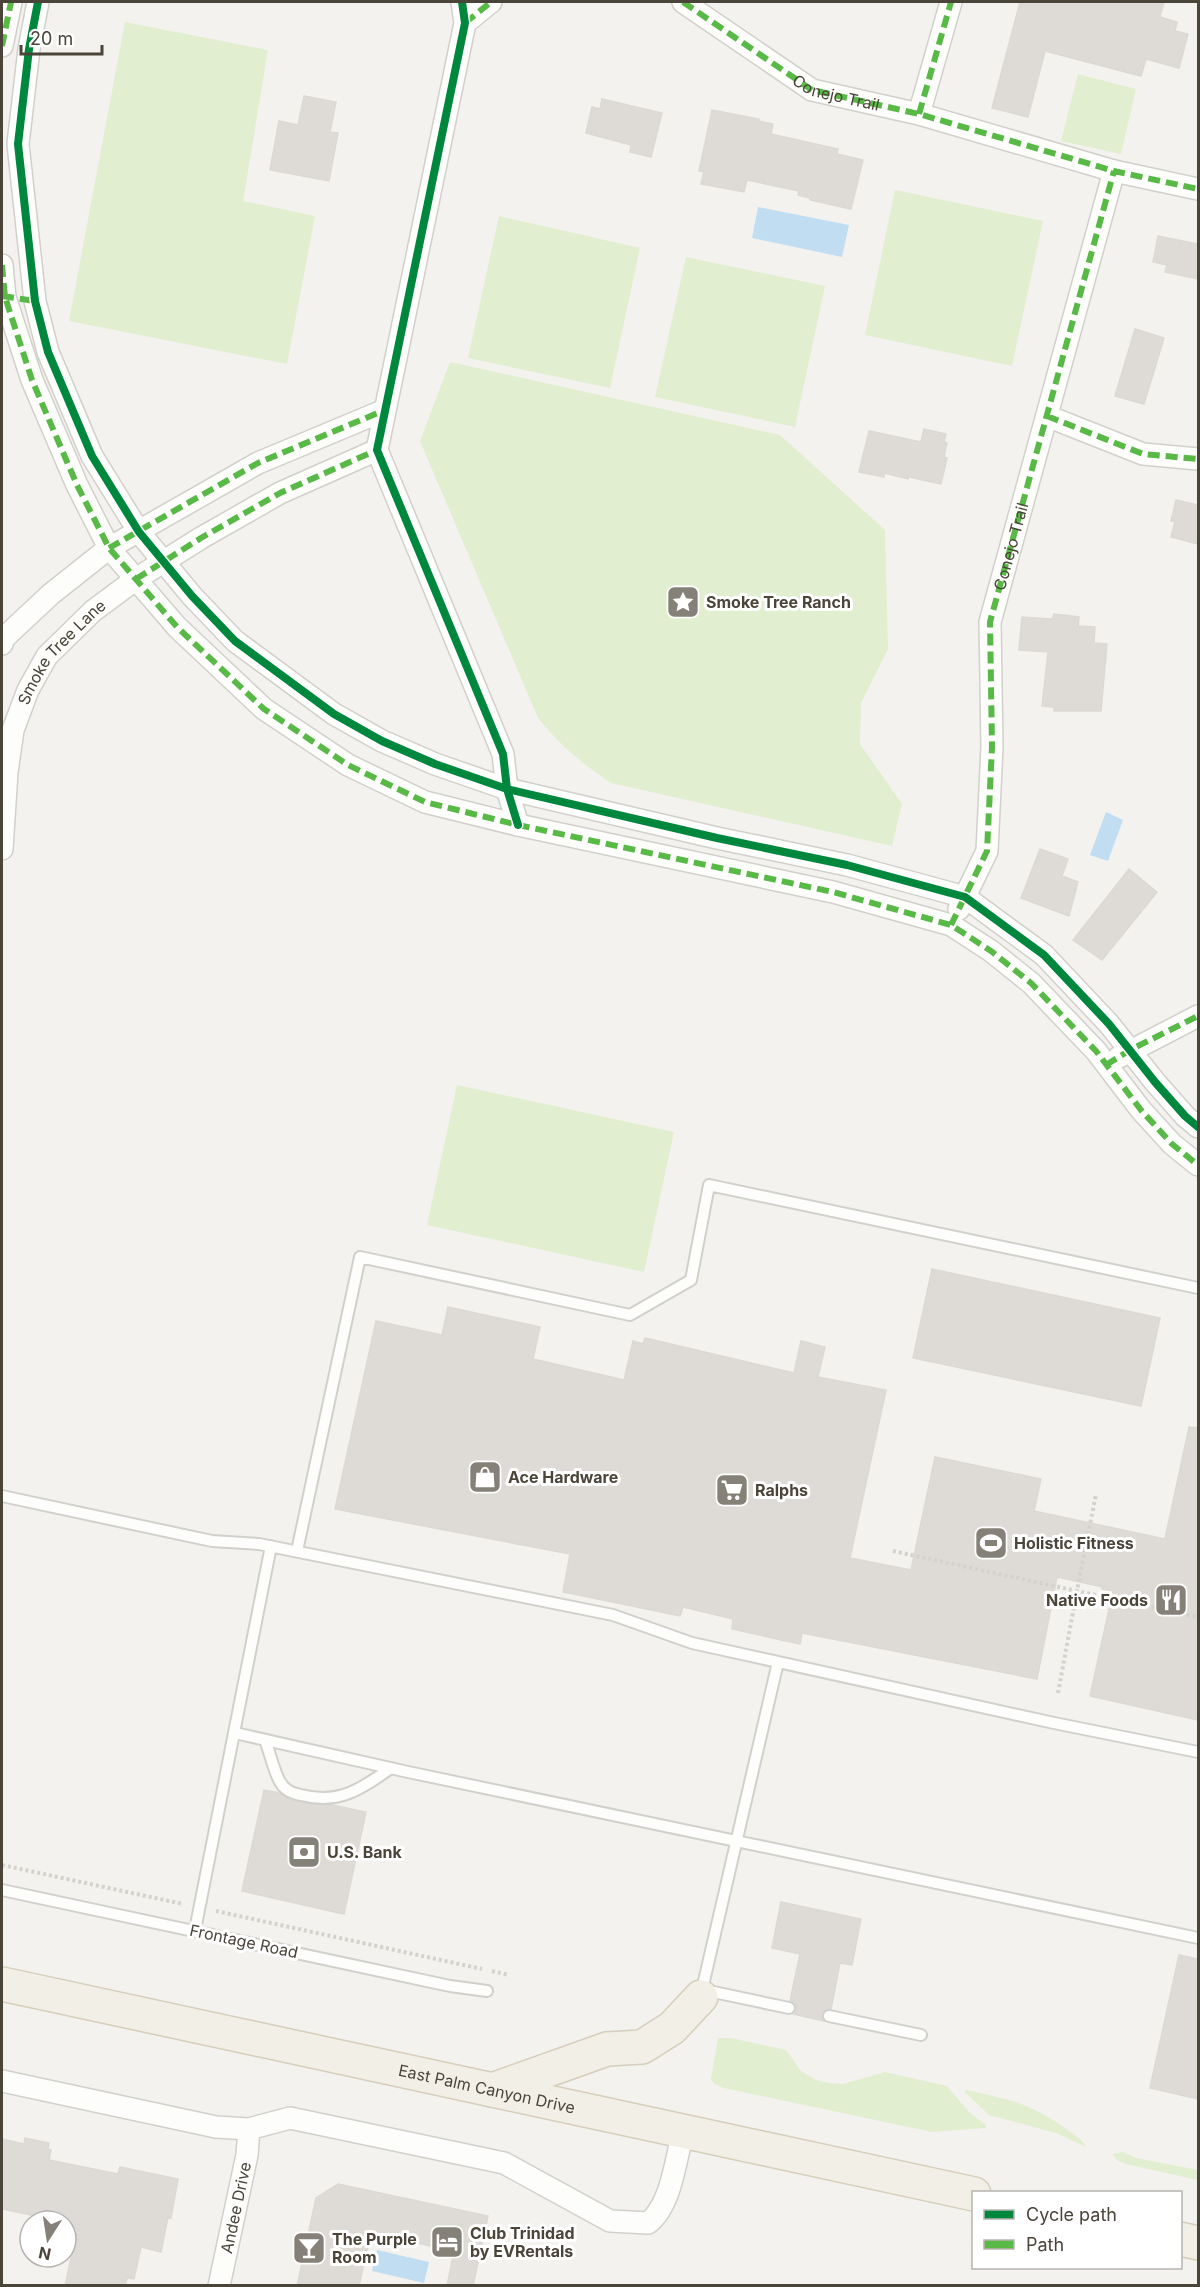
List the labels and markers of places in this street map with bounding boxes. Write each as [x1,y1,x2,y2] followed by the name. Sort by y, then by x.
[665,584,701,620] place icon: Smoke Tree Ranch
[706,592,851,612] place label: Smoke Tree Ranch
[467,1459,503,1495] shop icon: Ace Hardware
[508,1467,618,1487] place label: Ace Hardware
[714,1472,750,1508] supermarket icon: Ralphs
[755,1480,808,1500] place label: Ralphs
[973,1525,1009,1561] sports icon: Holistic Fitness
[1014,1533,1134,1553] place label: Holistic Fitness
[1153,1582,1189,1618] restaurant icon: Native Foods
[1046,1590,1148,1610] place label: Native Foods
[286,1834,322,1870] bank icon: U.S. Bank
[327,1842,402,1862] place label: U.S. Bank
[470,2223,575,2261] place label: Club Trinidad by EVRentals
[429,2224,465,2260] hotel icon: Club Trinidad by EVRentals
[332,2229,417,2267] place label: The Purple Room
[291,2230,327,2266] bar icon: The Purple Room

